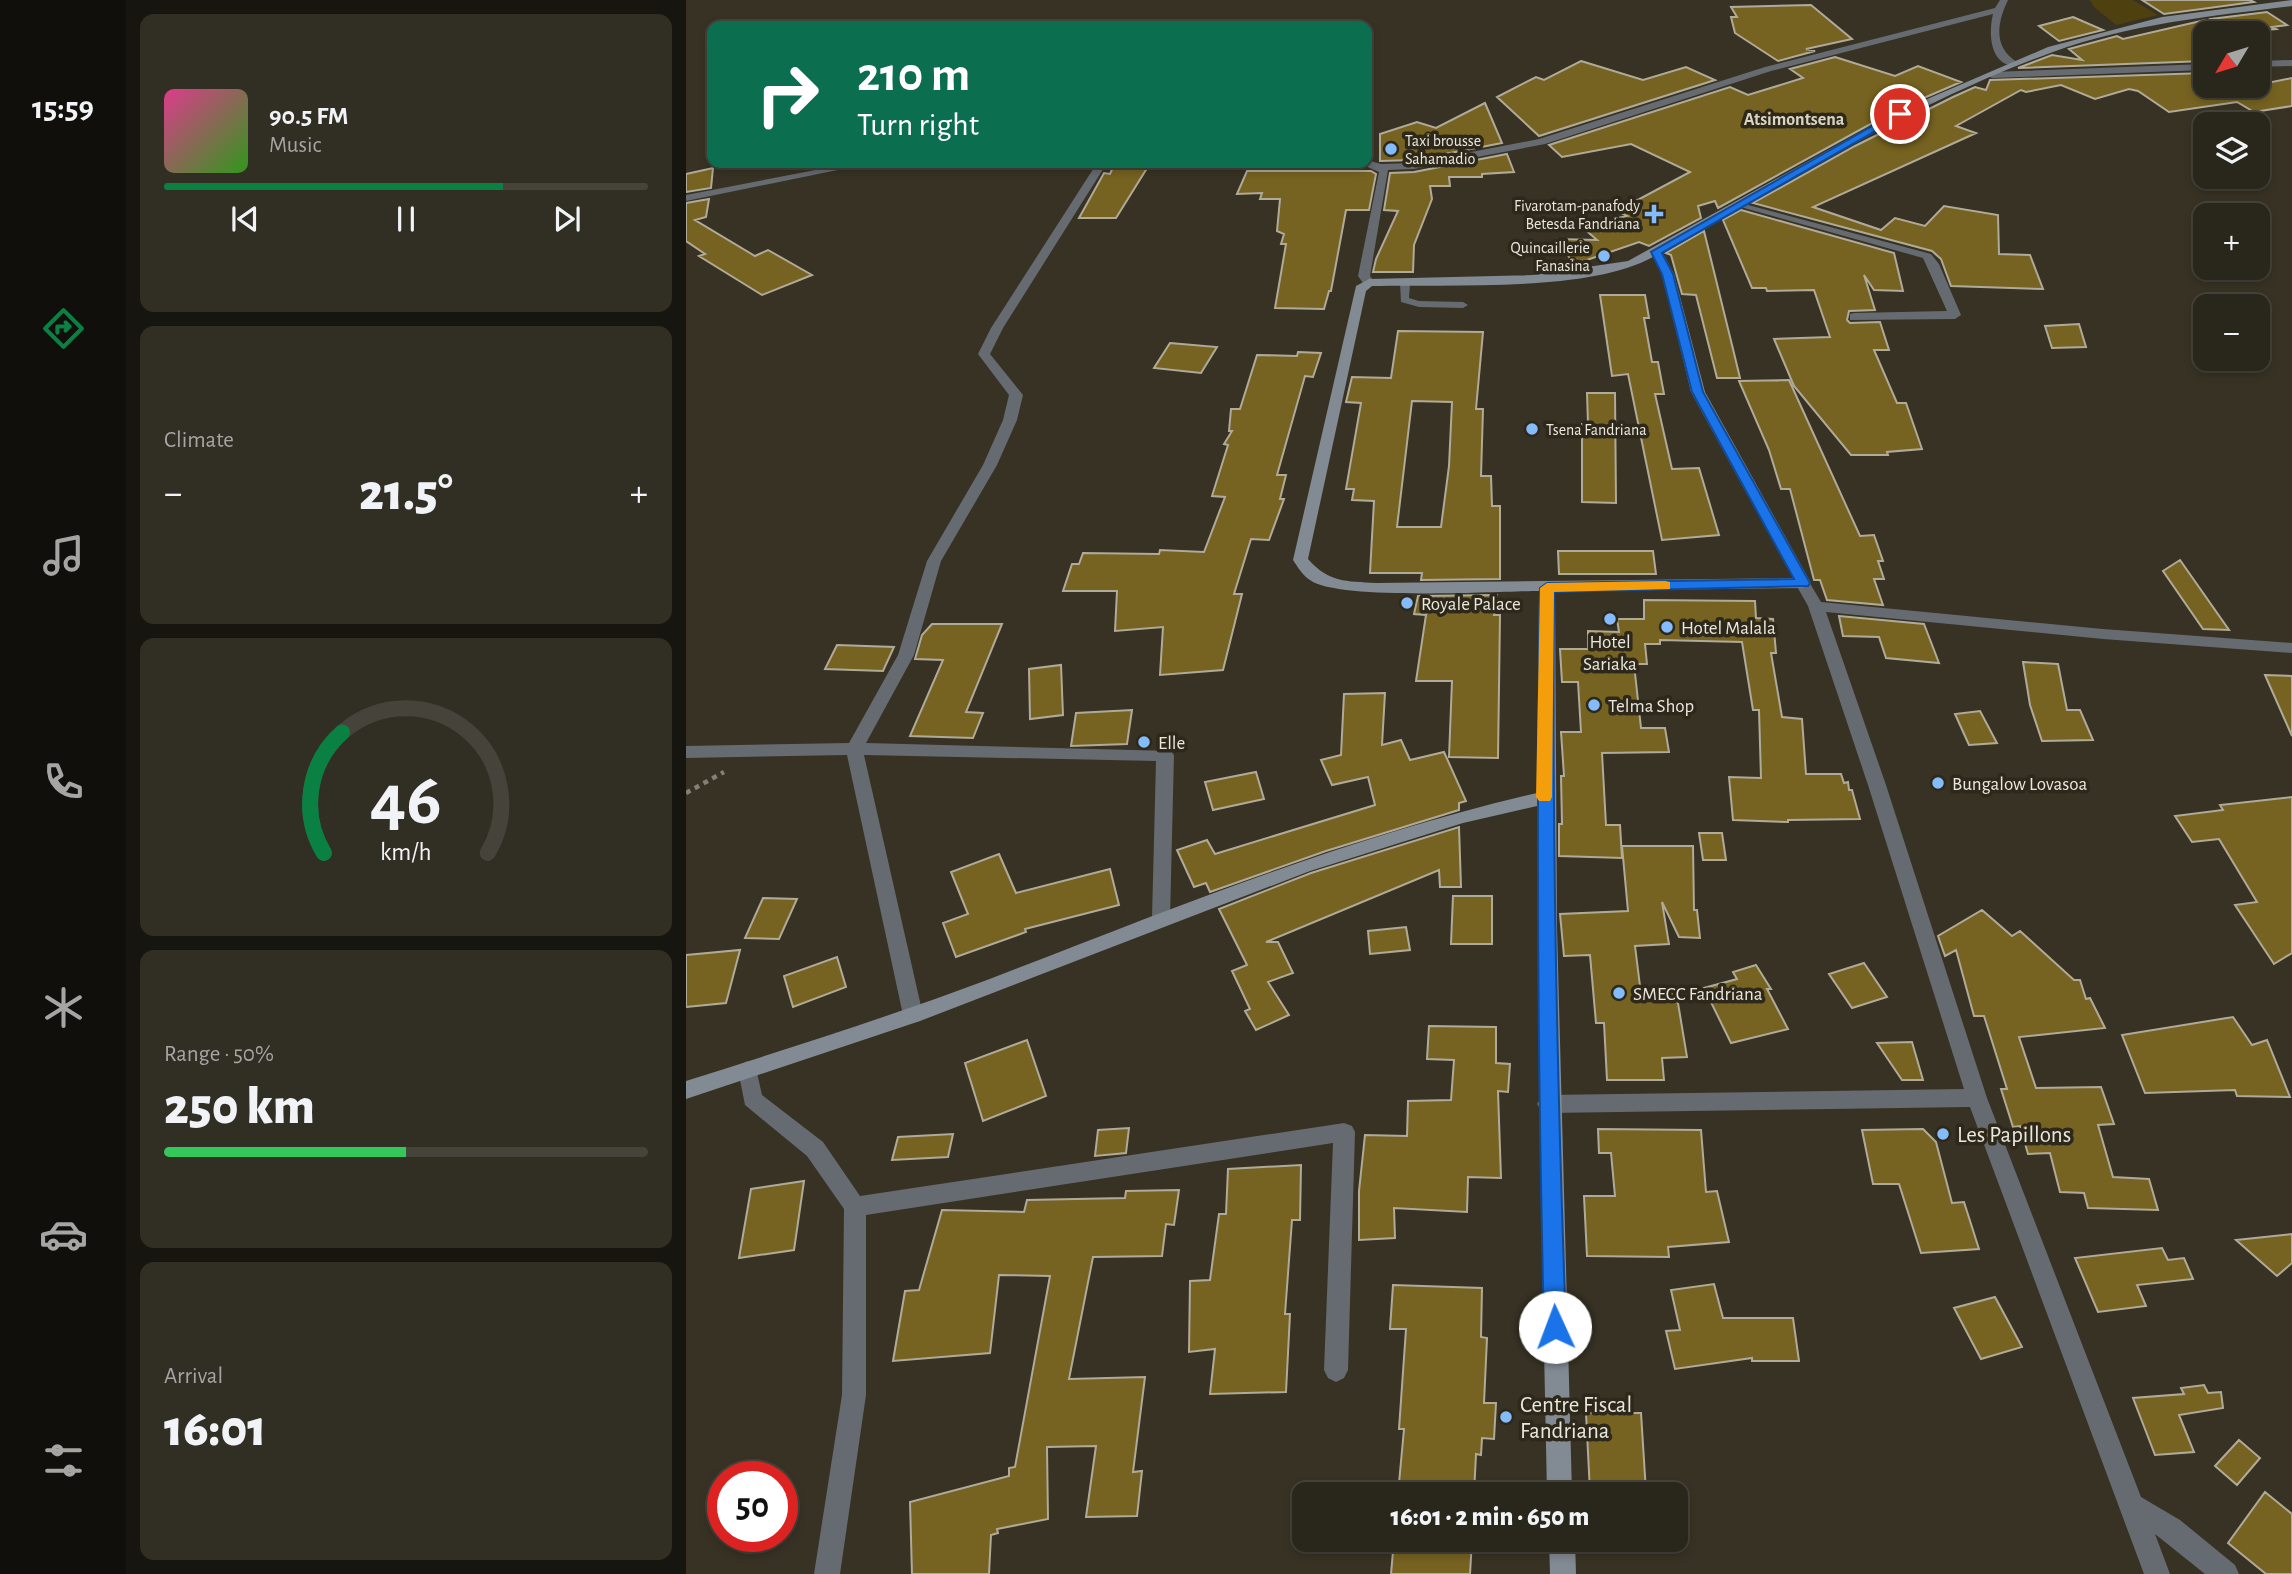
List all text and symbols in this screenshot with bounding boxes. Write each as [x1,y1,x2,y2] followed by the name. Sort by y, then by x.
[2193,21,2270,98] north arrow
[2193,21,2270,371] map controls
[742,49,833,140] icon: right
[857,51,970,100] text: 210 m
[1870,84,1930,144] pin
[32,92,94,124] text: 15:59
[1881,95,1919,133] icon: arrive
[269,103,349,129] text: 90.5 FM
[857,109,979,141] text: Turn right
[1744,111,1845,129] district label: Atsimontsena
[2193,112,2270,189] button: layers
[1405,133,1481,167] place label: Taxi brousse Sahamadio
[269,134,321,157] text: Music
[1383,141,1399,157] marker: Taxi brousse Sahamadio
[1514,198,1640,232] place label: Fivarotam-panafody Betesda Fandriana
[226,200,264,238] icon: previous
[387,200,425,238] icon: pause
[548,200,586,238] icon: next
[2193,203,2270,280] button: +
[1646,206,1662,222] marker: Fivarotam-panafody Betesda Fandriana
[1511,240,1590,274] place label: Quincaillerie Fanasina
[1596,248,1612,264] marker: Quincaillerie Fanasina
[2193,294,2270,371] button: −
[39,304,88,353] icon: directions
[1524,421,1540,437] marker: Tsena Fandriana
[1546,422,1647,438] place label: Tsena Fandriana
[164,429,234,452] text: Climate
[359,467,453,519] text: 21.5°
[164,475,182,513] text: −
[630,475,648,513] text: +
[39,531,88,580] icon: music
[1399,595,1415,611] marker: Royale Palace
[1421,595,1521,614] place label: Royale Palace
[1602,611,1618,627] marker: Hotel Sariaka
[1659,619,1675,635] marker: Hotel Malala
[1681,619,1776,638] place label: Hotel Malala
[1583,633,1637,674] place label: Hotel Sariaka
[1586,697,1602,713] marker: Telma Shop
[1608,697,1694,716] place label: Telma Shop
[1136,734,1152,750] marker: Elle
[1158,734,1185,753] place label: Elle
[39,757,88,806] icon: phone
[370,765,442,838] text: 46
[1930,775,1946,791] marker: Bungalow Lovasoa
[1952,775,2088,794] place label: Bungalow Lovasoa
[380,840,432,865] text: km/h
[39,983,88,1032] icon: climate
[1611,985,1627,1001] marker: SMECC Fandriana
[1633,985,1763,1004] place label: SMECC Fandriana
[164,1043,274,1066] text: Range · 50%
[164,1081,315,1133] text: 250 km
[1957,1124,2071,1147] place label: Les Papillons
[1935,1126,1951,1142] marker: Les Papillons
[39,1210,88,1259] icon: car
[1518,1290,1592,1364] position arrow
[164,1365,223,1388] text: Arrival
[1520,1394,1632,1443] place label: Centre Fiscal Fandriana
[164,1403,267,1455] text: 16:01
[1498,1409,1514,1425] marker: Centre Fiscal Fandriana
[39,1436,88,1485] icon: filters
[707,1461,798,1552] speed limit sign: 50
[1391,1504,1589,1530] text: 16:01 · 2 min · 650 m

